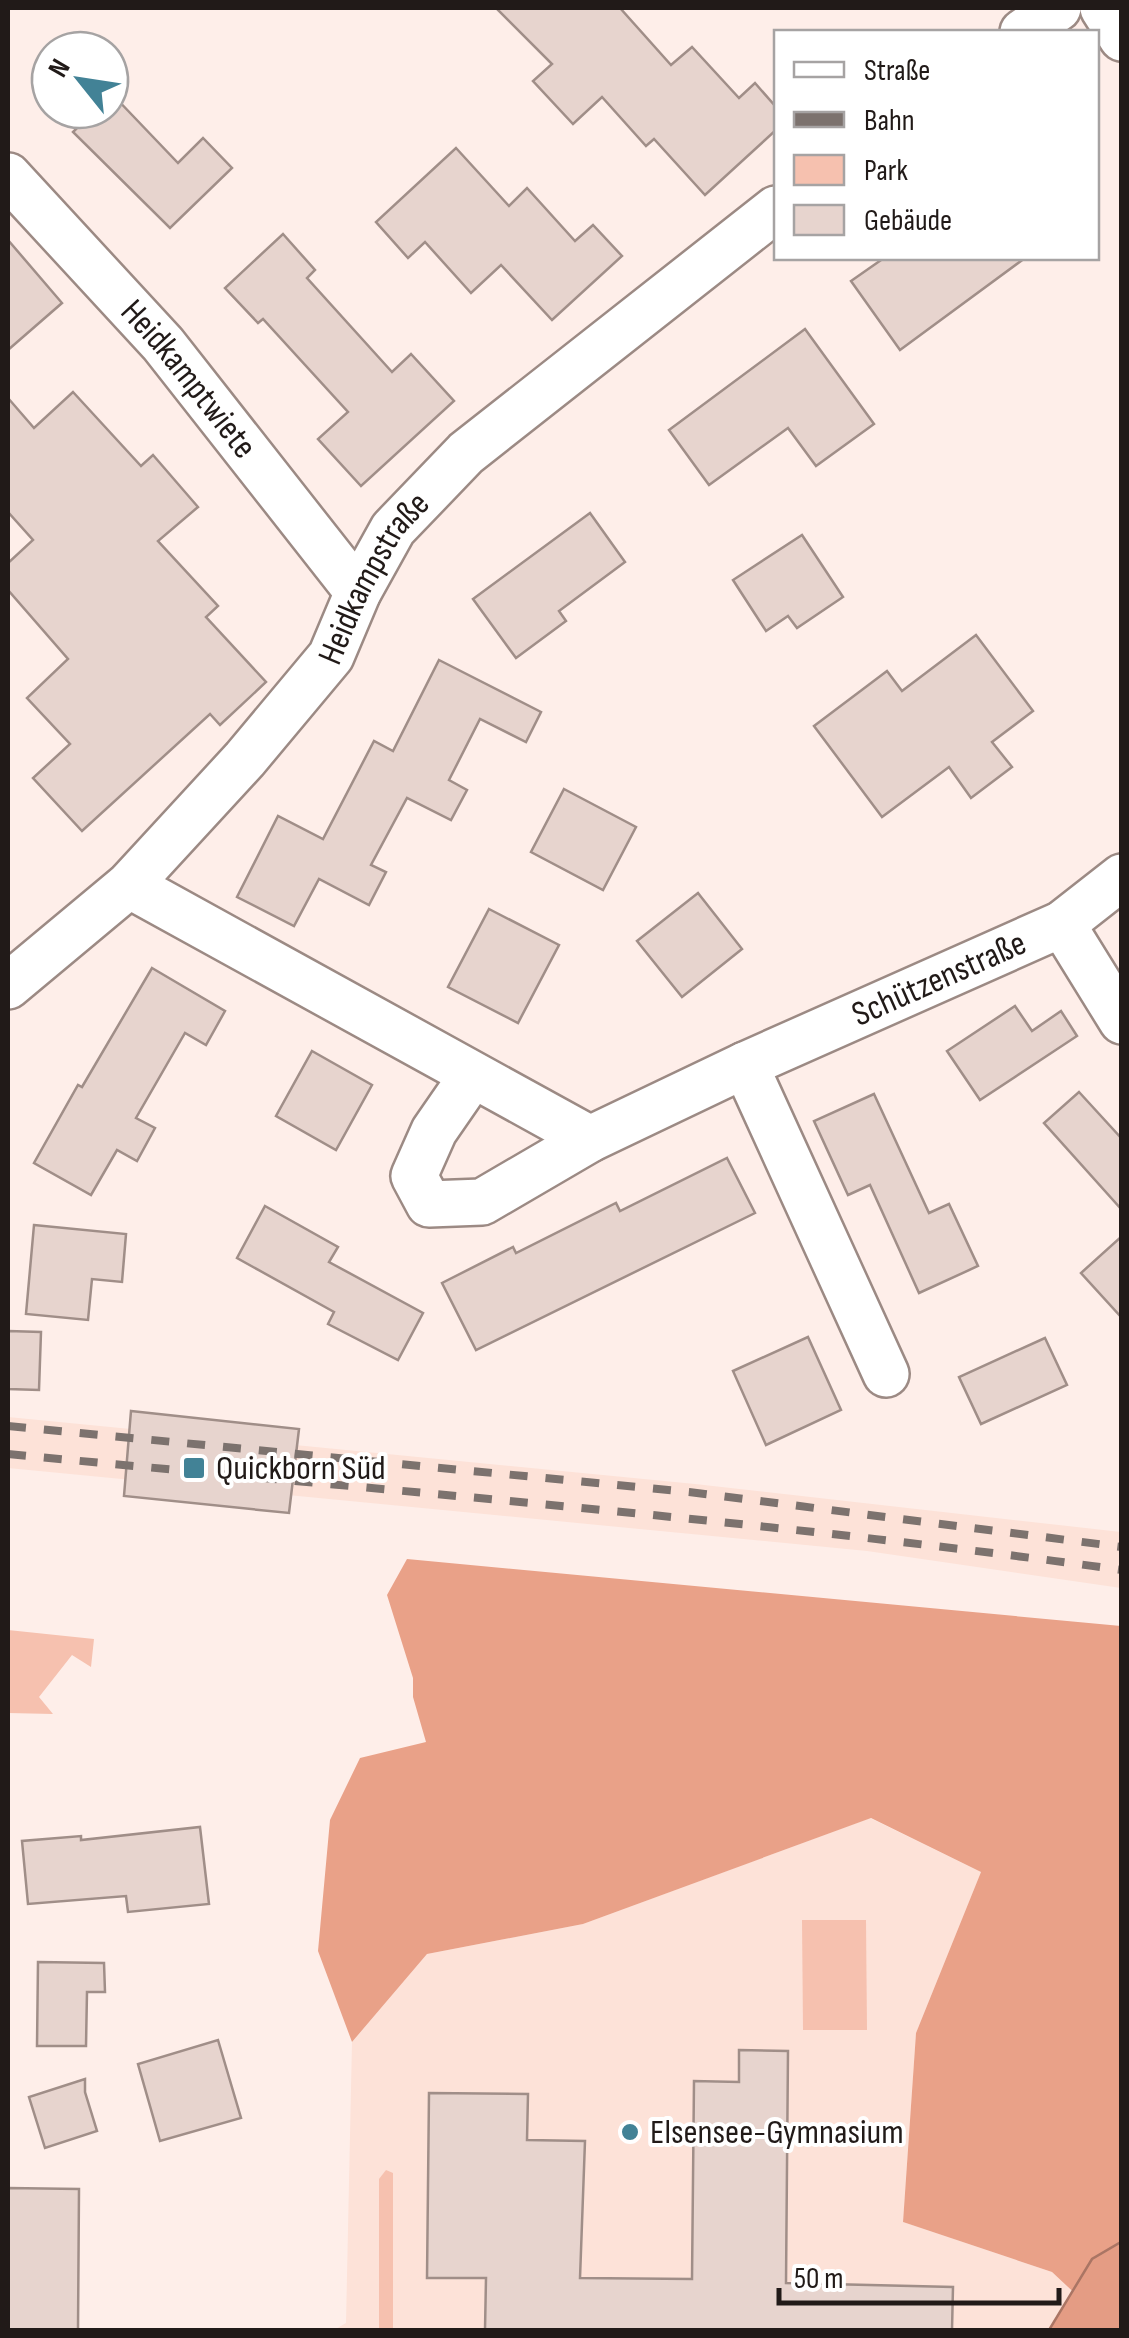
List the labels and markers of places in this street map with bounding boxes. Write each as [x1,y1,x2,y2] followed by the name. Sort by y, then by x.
[216,1447,386,1490] place label: Quickborn Süd
[181,1455,207,1481] marker: Quickborn Süd
[650,2111,904,2154] place label: Elsensee-Gymnasium
[619,2121,641,2143] marker: Elsensee-Gymnasium

